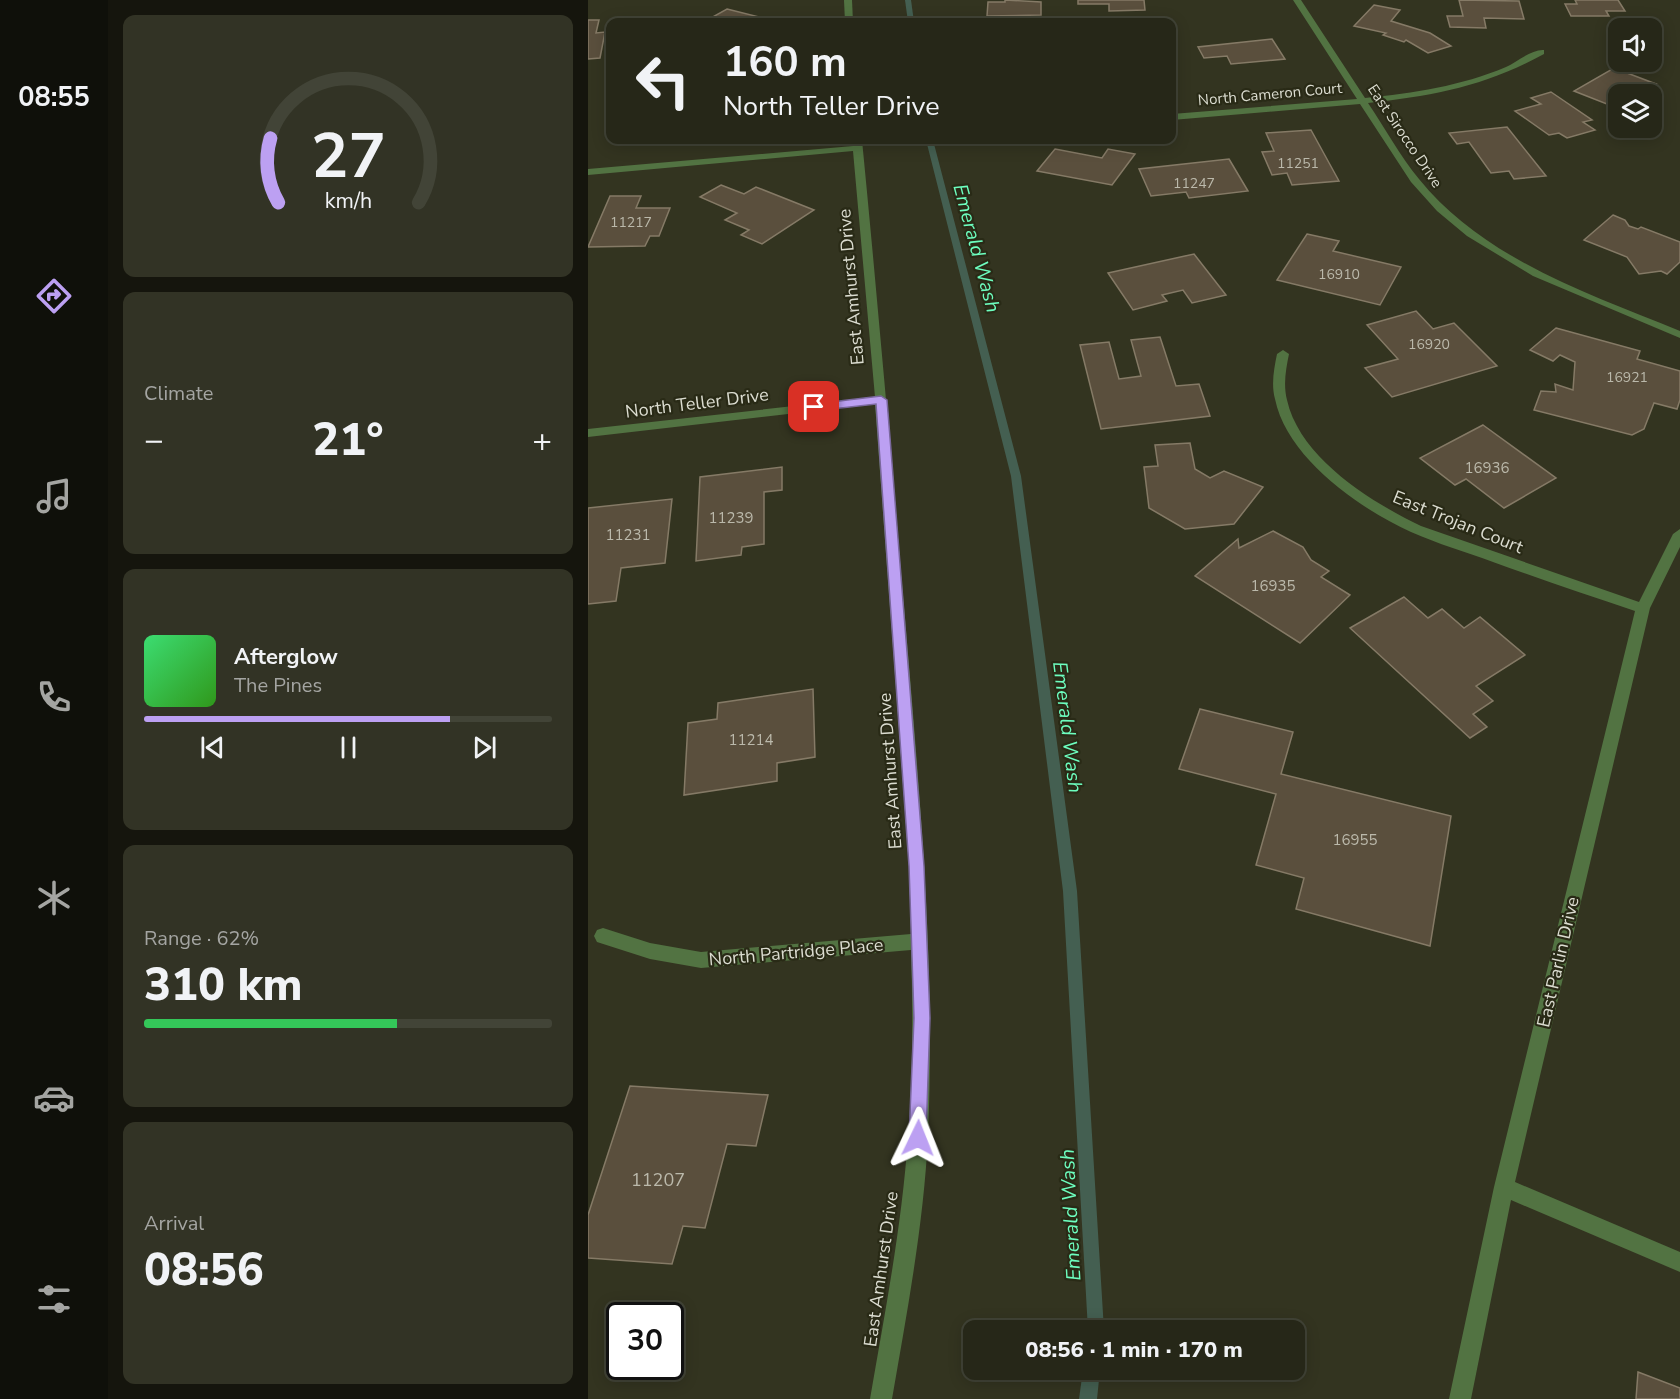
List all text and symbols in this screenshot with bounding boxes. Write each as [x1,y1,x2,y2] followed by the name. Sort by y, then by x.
[1608,18,1662,138] map controls
[1608,18,1662,72] button: sound
[723,34,847,91] text: 160 m
[624,42,702,120] icon: left
[1197,78,1344,110] street label: North Cameron Court
[18,79,90,116] text: 08:55
[1363,80,1447,192] street label: East Sirocco Drive
[1608,84,1662,138] button: layers
[723,88,940,125] text: North Teller Drive
[311,114,385,199] text: 27
[1277,154,1319,173] house number: 11251
[1173,174,1215,193] house number: 11247
[946,181,1007,315] water label: Emerald Wash
[324,186,372,216] text: km/h
[832,208,870,366] street label: East Amhurst Drive
[610,213,652,232] house number: 11217
[1318,265,1360,284] house number: 16910
[33,275,75,317] icon: directions
[1408,335,1450,354] house number: 16920
[1606,368,1648,387] house number: 16921
[144,380,213,407] text: Climate
[788,381,839,432] pin
[624,382,770,424] street label: North Teller Drive
[797,390,830,423] icon: arrive
[312,410,384,471] text: 21°
[144,418,164,463] text: −
[532,418,552,463] text: +
[1464,458,1510,478] house number: 16936
[33,475,75,517] icon: music
[1389,485,1527,559] street label: East Trojan Court
[708,508,754,528] house number: 11239
[605,525,651,545] house number: 11231
[1250,576,1296,596] house number: 16935
[234,642,338,672] text: Afterglow
[1046,660,1089,794] water label: Emerald Wash
[234,672,322,699] text: The Pines
[33,676,75,718] icon: phone
[873,692,907,850] street label: East Amhurst Drive
[728,730,774,750] house number: 11214
[196,731,229,764] icon: previous
[332,731,365,764] icon: pause
[468,731,501,764] icon: next
[1332,830,1378,850] house number: 16955
[33,877,75,919] icon: climate
[1531,894,1585,1030] street label: East Parlin Drive
[144,925,259,952] text: Range · 62%
[708,932,884,972] street label: North Partridge Place
[144,955,303,1016] text: 310 km
[33,1077,75,1119] icon: car
[886,1106,950,1170] position arrow
[1054,1148,1087,1282] water label: Emerald Wash
[631,1168,685,1192] house number: 11207
[858,1190,904,1348] street label: East Amhurst Drive
[144,1210,204,1237] text: Arrival
[144,1240,264,1301] text: 08:56
[33,1278,75,1320] icon: filters
[606,1302,684,1380] speed limit sign: 30
[1025,1335,1243,1365] text: 08:56 · 1 min · 170 m

